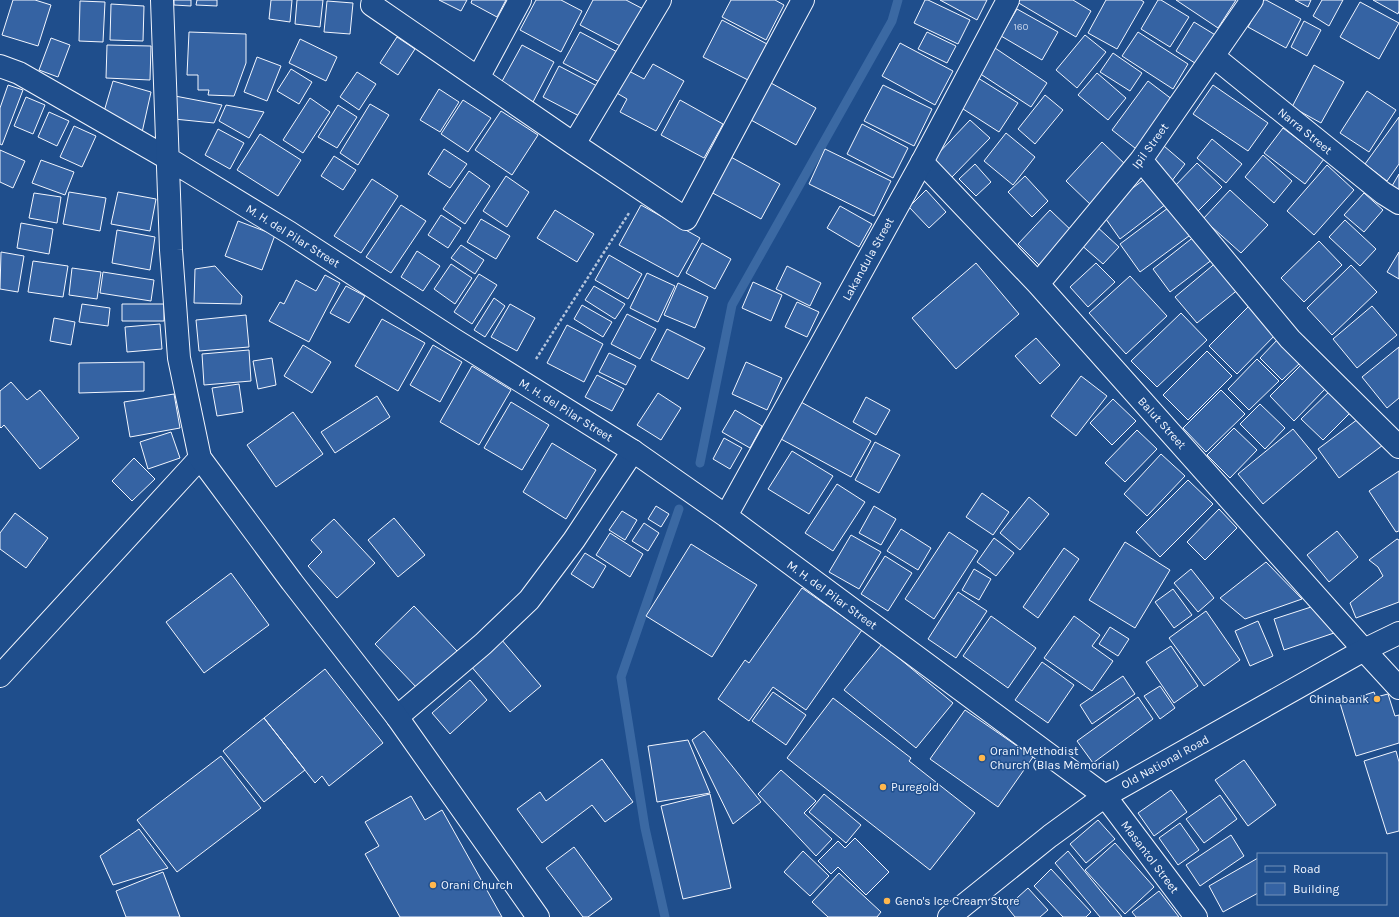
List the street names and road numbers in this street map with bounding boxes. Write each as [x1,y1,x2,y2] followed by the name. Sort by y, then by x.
[1275,105,1335,157] street label: Narra Street
[1129,120,1172,172] street label: Ipil Street
[244,201,343,271] street label: M. H. del Pilar Street
[839,215,897,303] street label: Lakandula Street
[517,375,616,445] street label: M. H. del Pilar Street
[1135,394,1189,452] street label: Balut Street
[784,558,880,633] street label: M. H. del Pilar Street
[1119,732,1211,792] street label: Old National Road
[1118,818,1182,896] street label: Masantol Street

